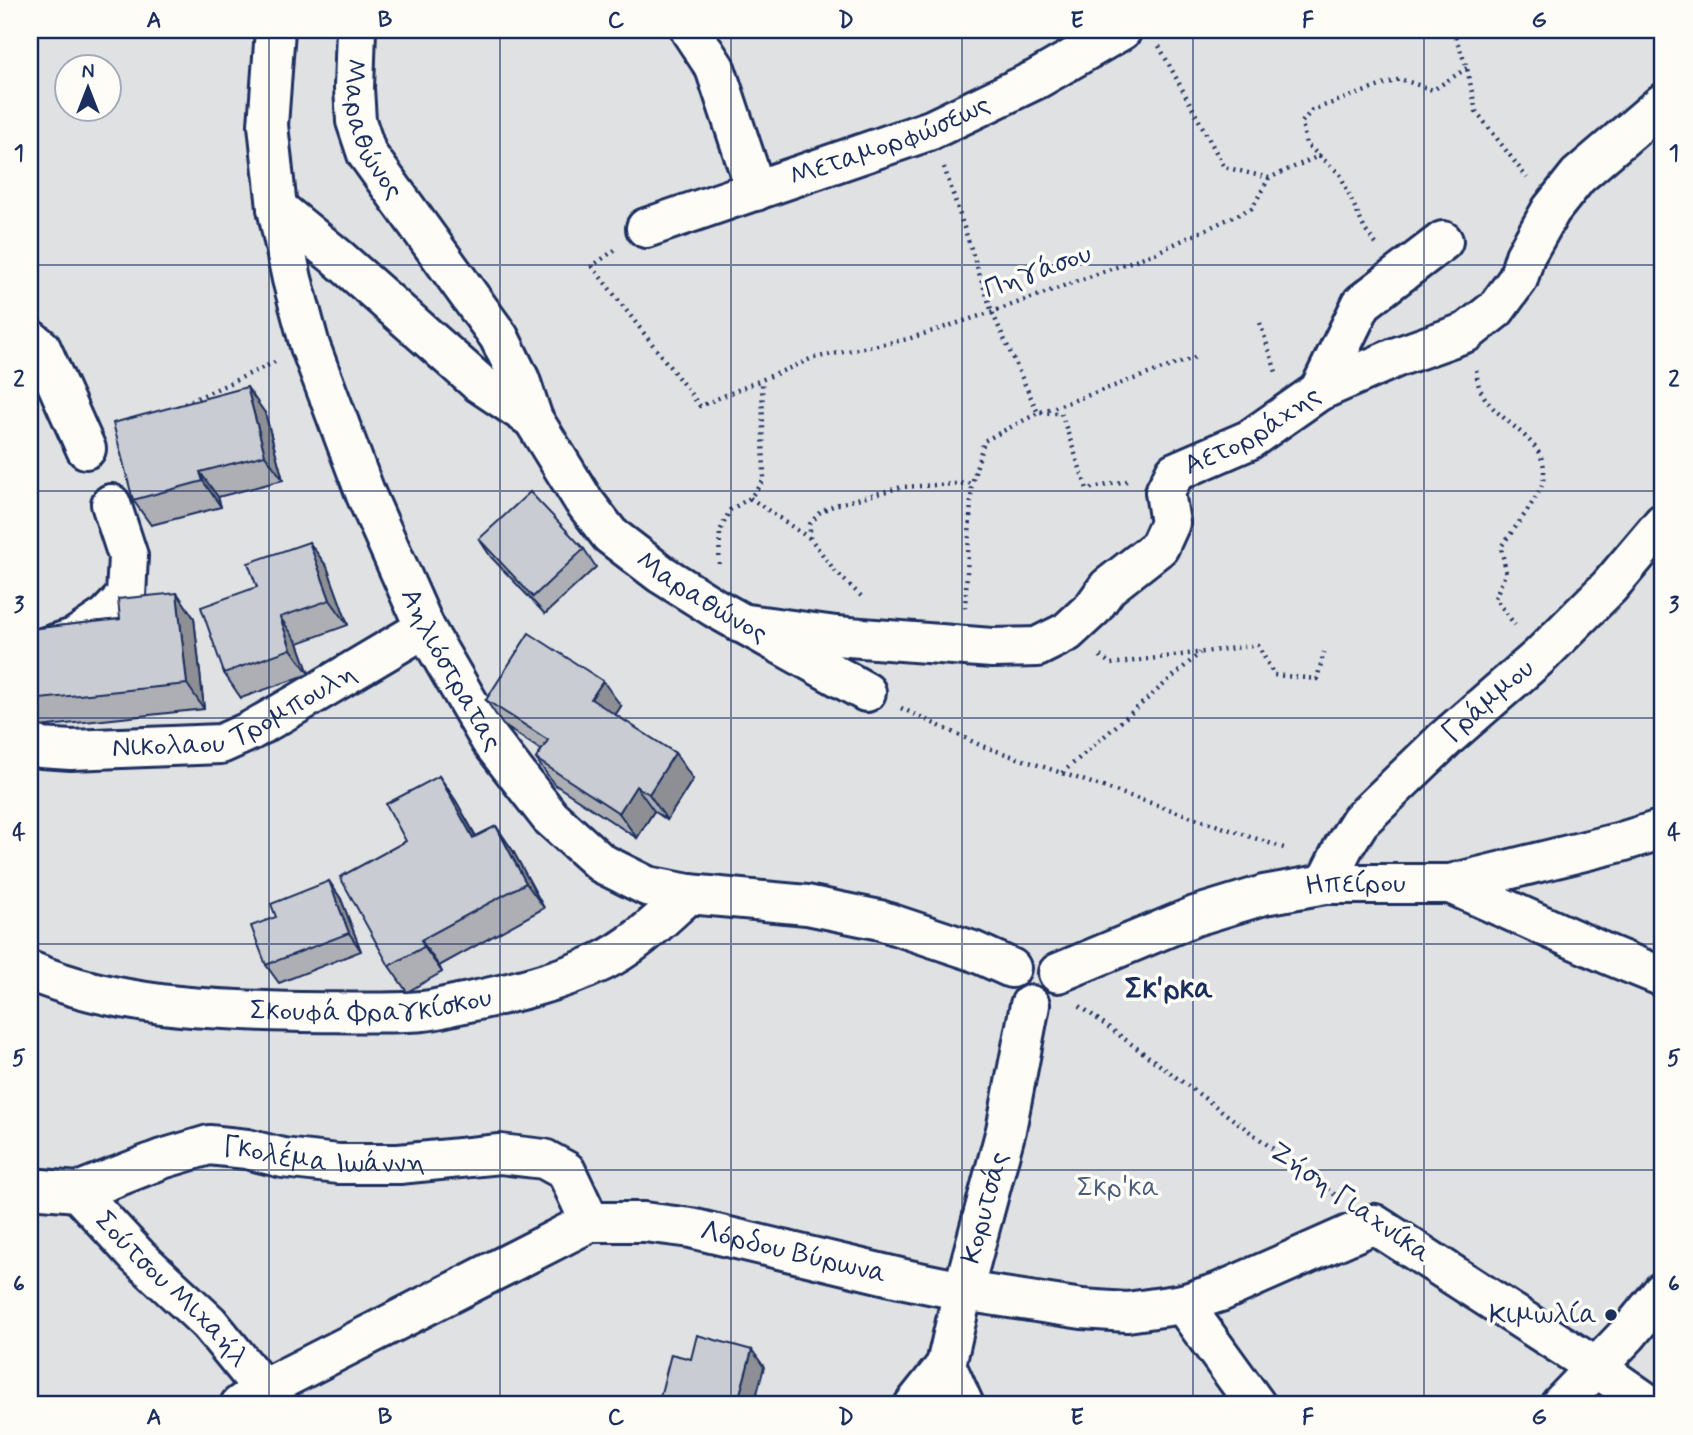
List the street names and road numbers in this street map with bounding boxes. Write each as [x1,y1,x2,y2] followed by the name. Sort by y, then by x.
[335,58,412,207] street label: Μαραθώνος
[785,86,996,196] street label: Μεταμορφώσεως
[979,236,1097,308] street label: Πηγάσου
[1178,377,1328,484] street label: Αετορράχης
[628,543,774,652] street label: Μαραθώνος
[391,583,510,759] street label: Αηλιόστρατας
[1434,651,1542,751] street label: Γράμμου
[111,655,363,767] street label: Νικολαου Τρομπουλη
[1302,866,1406,906] street label: Ηπείρου
[249,979,495,1031] street label: Σκουφά Φραγκίσκου
[221,1128,426,1183] street label: Γκολέμα Ιωάννη
[1262,1133,1438,1273] street label: Ζήση Γιαχνίκα
[953,1148,1018,1268] street label: Κορυτσάς
[86,1203,257,1376] street label: Σούτσου Μιχαήλ
[697,1212,890,1293] street label: Λόρδου Βύρωνα

